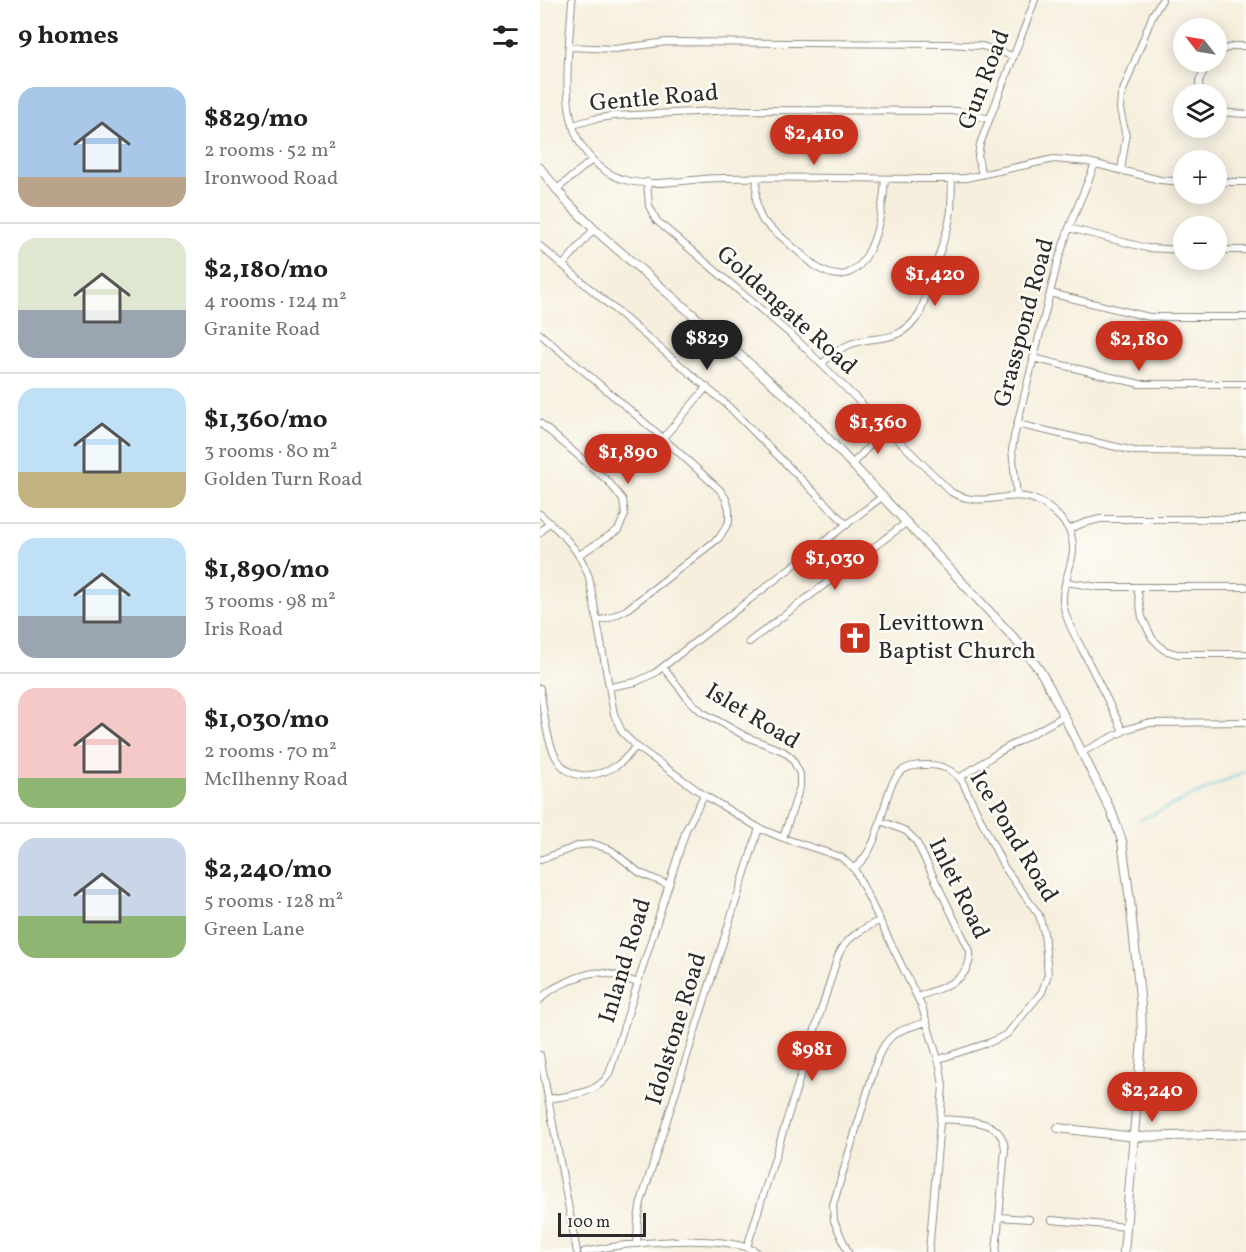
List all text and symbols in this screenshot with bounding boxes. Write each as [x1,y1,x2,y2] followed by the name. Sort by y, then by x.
[18,18,119,54] text: 9 homes
[1173,18,1227,72] north arrow
[1173,18,1227,270] map controls
[489,20,522,53] icon: filters
[950,25,1020,135] street label: Gun Road
[588,76,720,122] street label: Gentle Road
[1173,84,1227,138] button: layers
[204,101,308,137] text: $829/mo
[66,111,138,183] icon: home
[765,115,863,166] pin: $2,410
[784,120,844,148] text: $2,410
[204,137,336,165] text: 2 rooms · 52 m²
[1173,150,1227,204] button: +
[204,165,338,193] text: Ironwood Road
[1173,216,1227,270] button: −
[986,235,1064,411] street label: Grasspond Road
[708,239,864,383] street label: Goldengate Road
[204,252,328,288] text: $2,180/mo
[886,256,984,307] pin: $1,420
[905,261,965,289] text: $1,420
[66,262,138,334] icon: home
[204,288,347,316] text: 4 rooms · 124 m²
[204,316,320,344] text: Granite Road
[671,320,743,371] pin: $829
[1090,321,1188,372] pin: $2,180
[685,325,729,353] text: $829
[1110,326,1168,354] text: $2,180
[204,402,328,438] text: $1,360/mo
[829,404,927,455] pin: $1,360
[849,409,907,437] text: $1,360
[66,412,138,484] icon: home
[579,434,677,485] pin: $1,890
[204,438,337,466] text: 3 rooms · 80 m²
[598,439,658,467] text: $1,890
[204,466,363,494] text: Golden Turn Road
[786,540,884,591] pin: $1,030
[805,545,865,573] text: $1,030
[204,552,329,588] text: $1,890/mo
[66,562,138,634] icon: home
[204,588,336,616] text: 3 rooms · 98 m²
[878,607,1036,669] place label: Levittown Baptist Church
[204,616,283,644] text: Iris Road
[837,620,873,656] church icon: Levittown Baptist Church
[698,675,806,759] street label: Islet Road
[204,702,329,738] text: $1,030/mo
[66,712,138,784] icon: home
[204,738,337,766] text: 2 rooms · 70 m²
[960,765,1066,909] street label: Ice Pond Road
[204,766,348,794] text: McIlhenny Road
[919,833,997,945] street label: Inlet Road
[204,852,332,888] text: $2,240/mo
[66,862,138,934] icon: home
[204,888,343,916] text: 5 rooms · 128 m²
[591,894,661,1028] street label: Inland Road
[204,916,304,944] text: Green Lane
[638,949,716,1109] street label: Idolstone Road
[776,1031,848,1082] pin: $981
[791,1036,833,1064] text: $981
[1103,1072,1201,1123] pin: $2,240
[1121,1077,1183,1105] text: $2,240
[558,1210,646,1238] scale bar
[567,1212,610,1234] text: 100 m

